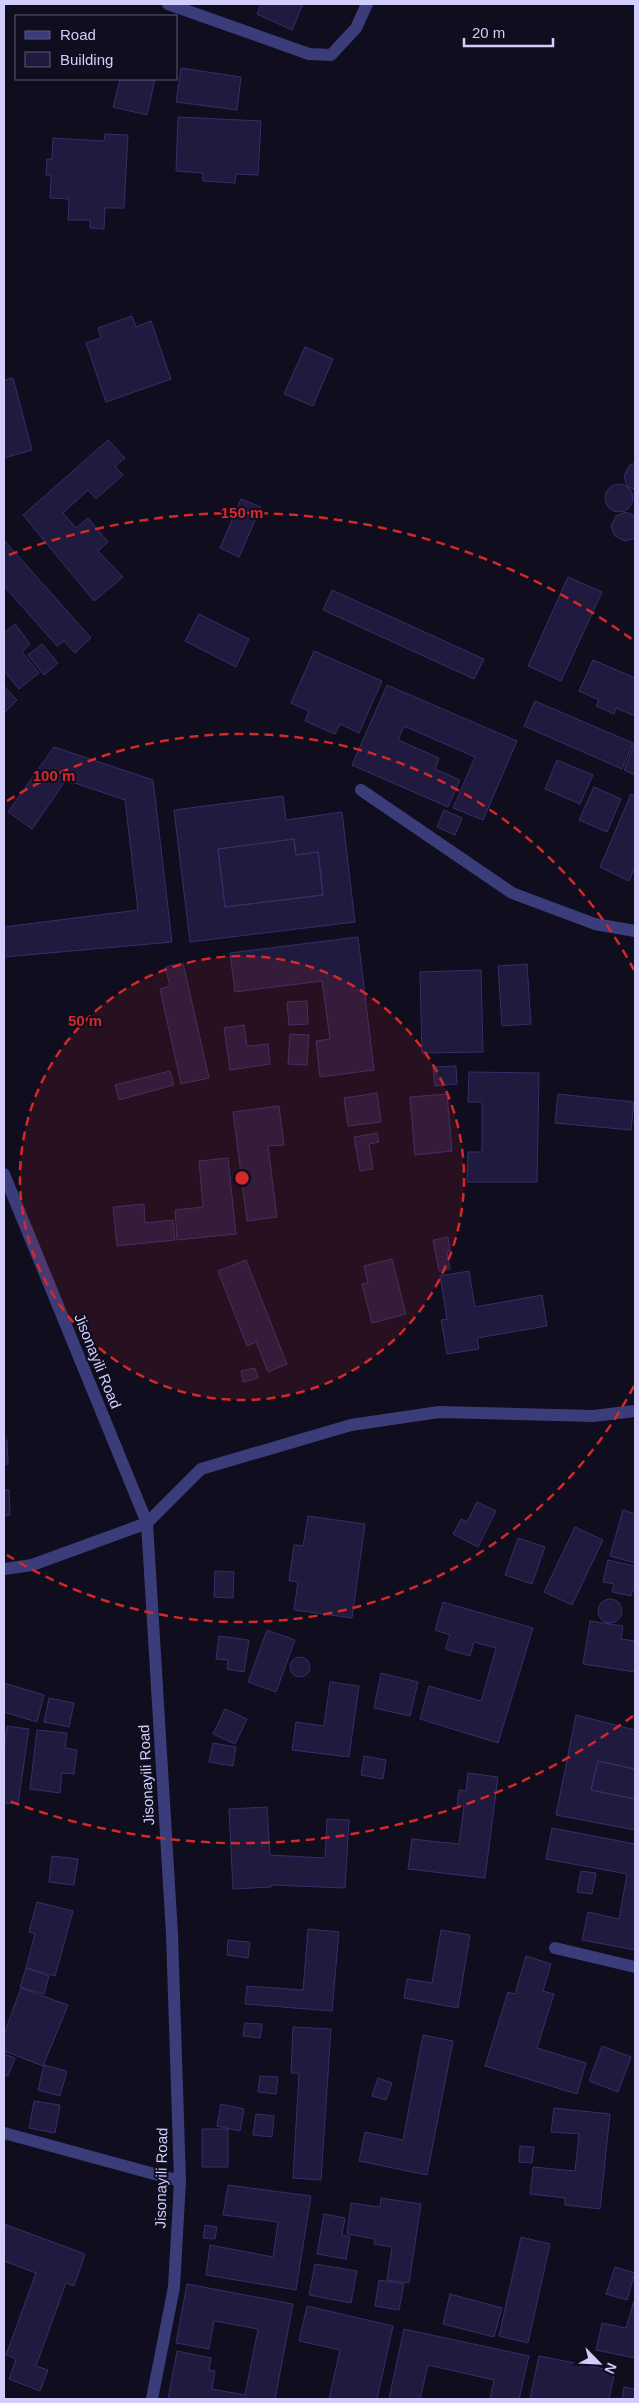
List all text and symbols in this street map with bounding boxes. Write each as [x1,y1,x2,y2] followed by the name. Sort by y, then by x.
[15,15,178,80] legend
[464,15,553,47] scale bar
[472,24,505,41] text: 20 m
[60,26,96,43] text: Road
[60,51,113,68] text: Building
[221,504,263,521] text: 150 m
[33,767,75,784] text: 100 m
[68,1012,102,1029] text: 50 m
[233,1169,251,1187] centre of rings
[71,1311,125,1411] street label: Jisonayili Road
[135,1724,157,1826] street label: Jisonayili Road
[152,2127,170,2229] street label: Jisonayili Road
[574,2338,624,2388] north arrow
[602,2360,620,2376] text: N

